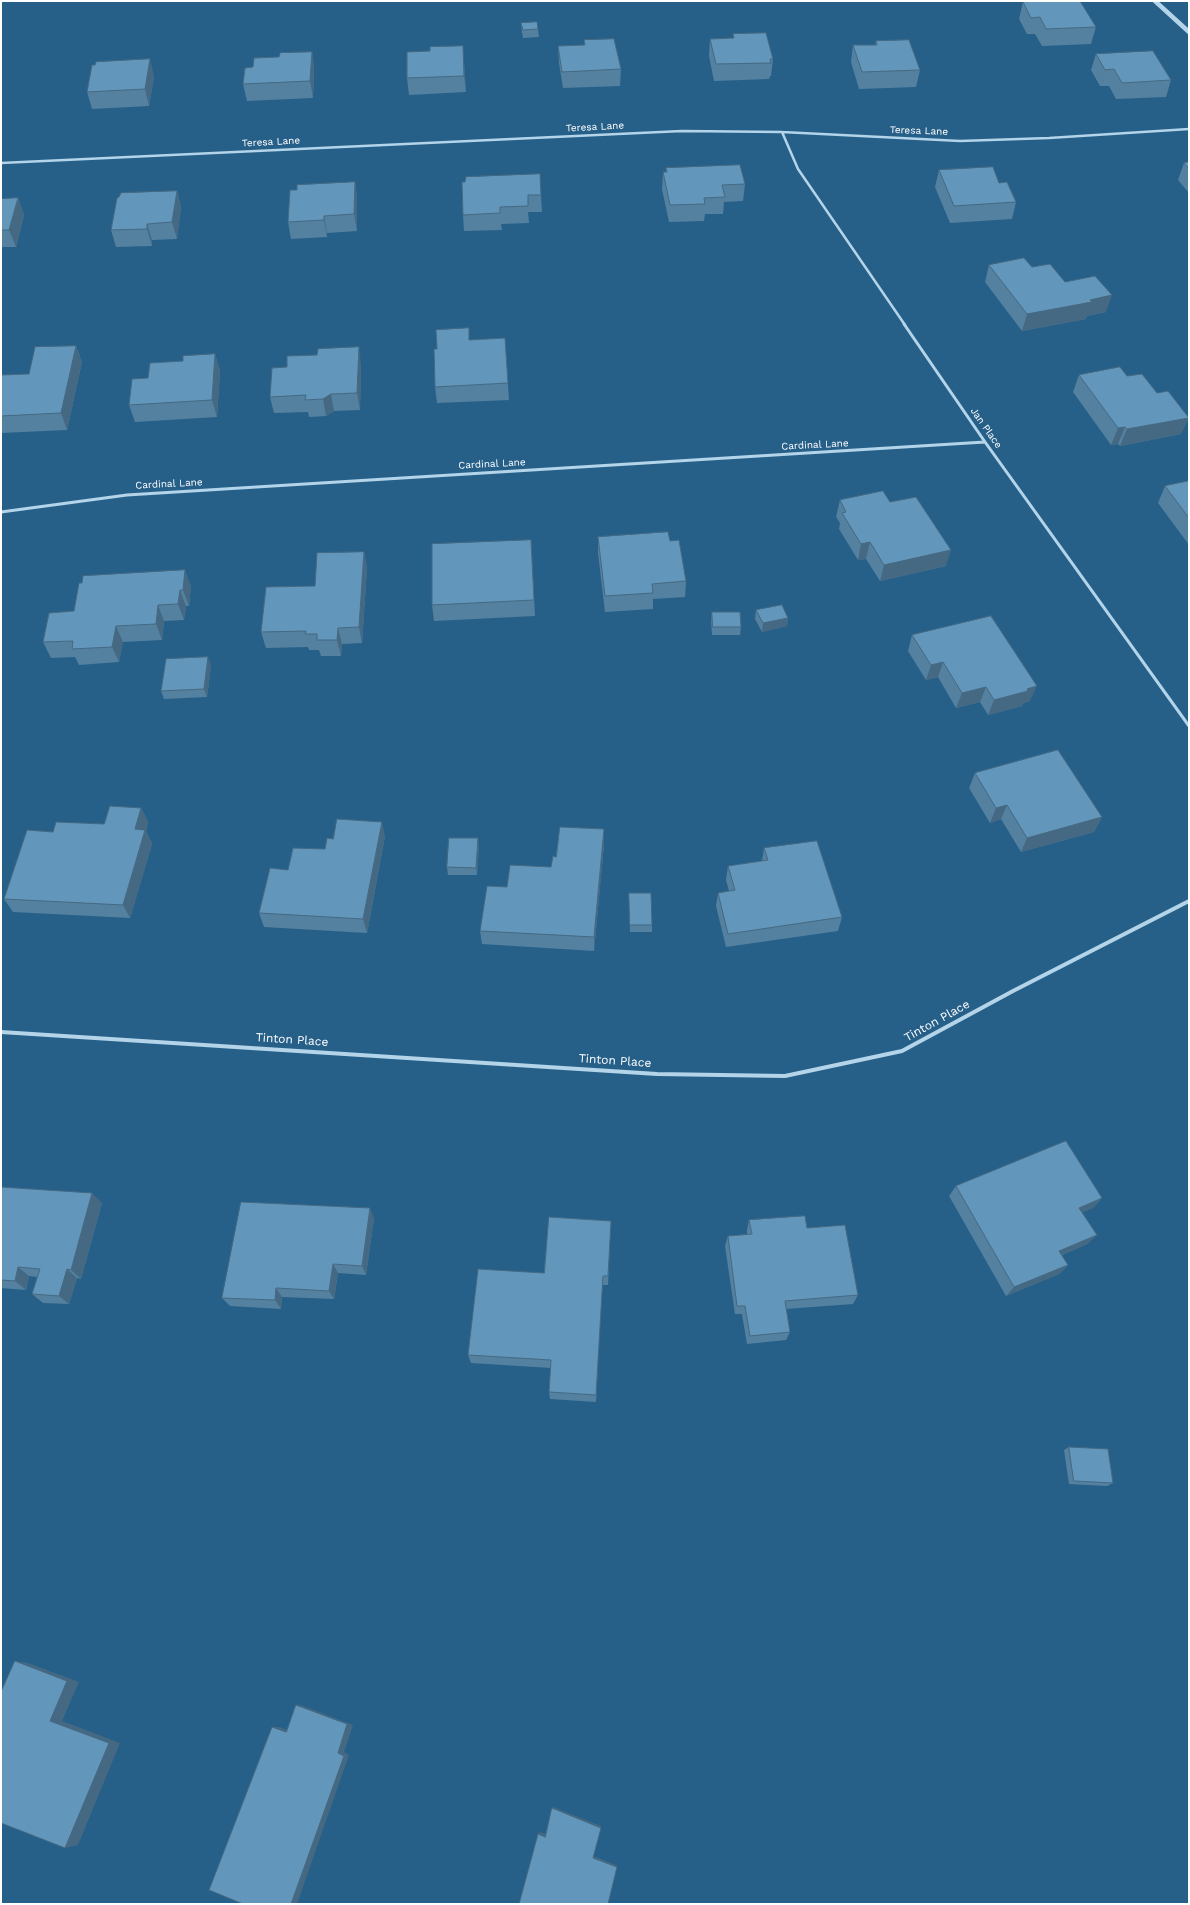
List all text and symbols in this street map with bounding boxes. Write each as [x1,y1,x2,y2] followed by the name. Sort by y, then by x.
[566,119,624,135] street label: Teresa Lane
[890,124,948,138] street label: Teresa Lane
[242,134,300,150] street label: Teresa Lane
[968,405,1004,451] street label: Jan Place
[781,437,849,453] street label: Cardinal Lane
[458,456,526,472] street label: Cardinal Lane
[135,476,203,492] street label: Cardinal Lane
[902,997,972,1045] street label: Tinton Place
[255,1030,329,1050] street label: Tinton Place
[578,1051,652,1071] street label: Tinton Place

